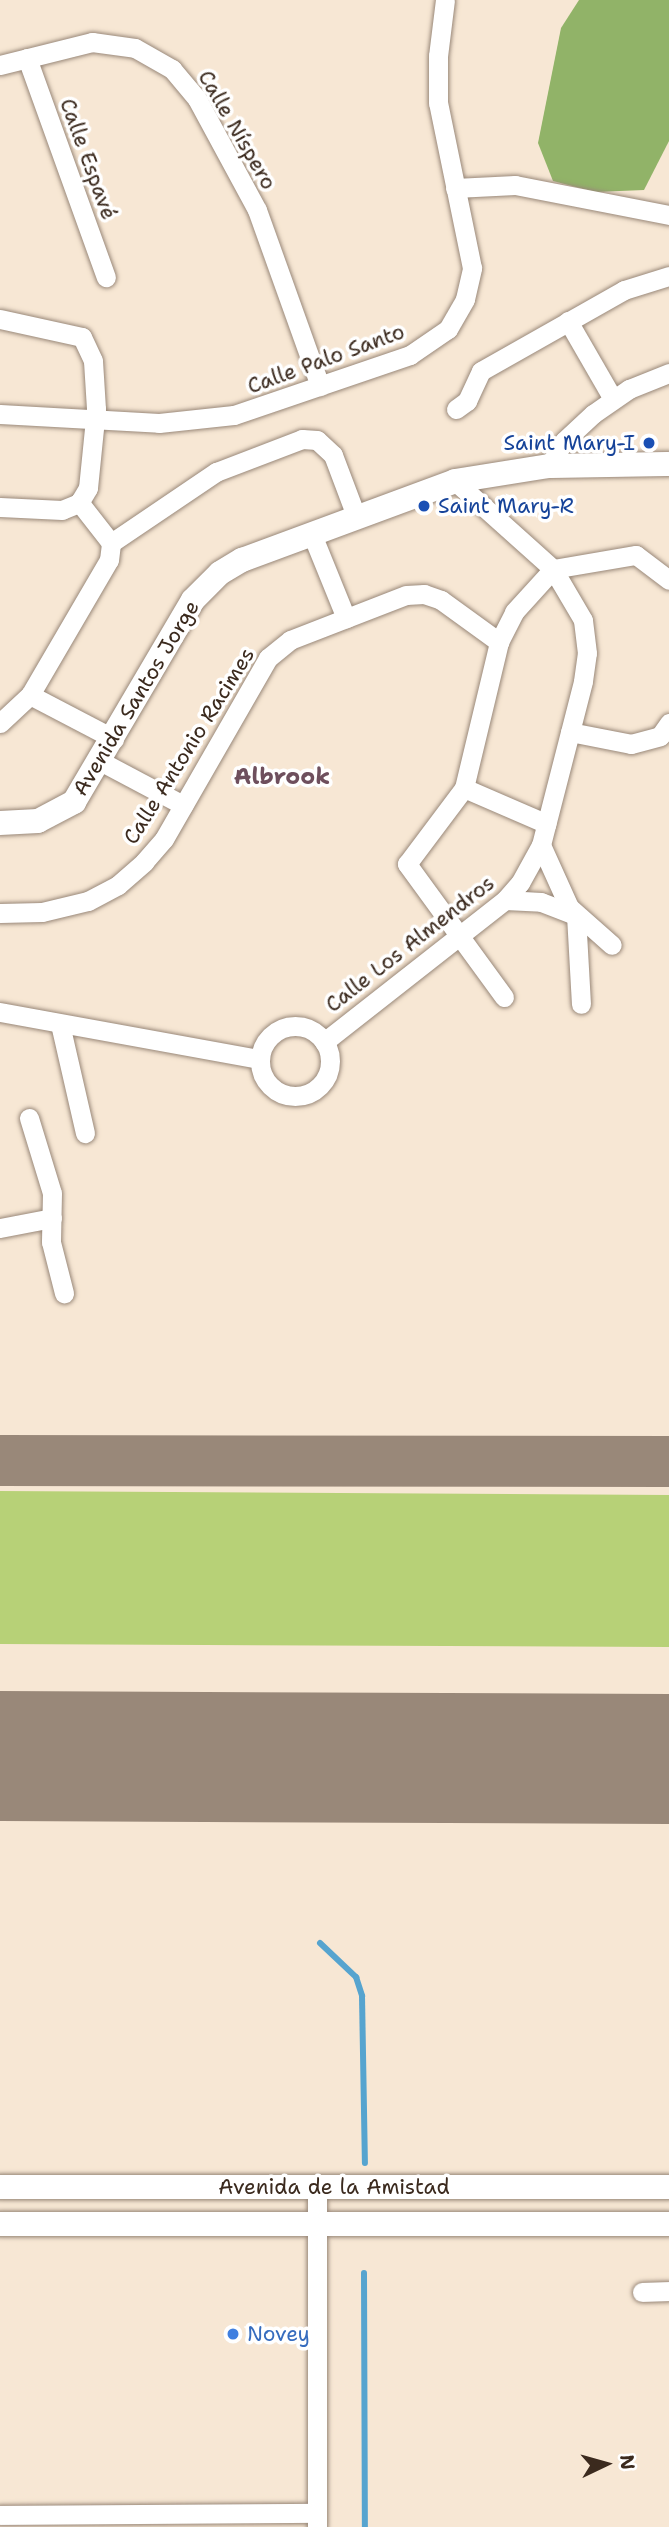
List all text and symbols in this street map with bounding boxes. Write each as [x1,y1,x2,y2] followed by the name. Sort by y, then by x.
[193,66,281,194] street label: Calle Níspero
[54,95,122,223] street label: Calle Espavé
[244,319,408,399] street label: Calle Palo Santo
[504,430,635,456] place label: Saint Mary-I
[641,435,657,451] marker: Saint Mary-I
[438,493,574,519] place label: Saint Mary-R
[416,498,432,514] marker: Saint Mary-R
[68,596,204,800] street label: Avenida Santos Jorge
[118,643,260,849] street label: Calle Antonio Racimes
[234,762,330,790] district label: Albrook
[321,870,499,1018] street label: Calle Los Almendros
[218,2174,450,2200] street label: Avenida de la Amistad
[247,2321,310,2347] place label: Novey
[225,2326,241,2342] marker: Novey
[571,2429,641,2499] north arrow
[614,2454,641,2471] text: N

